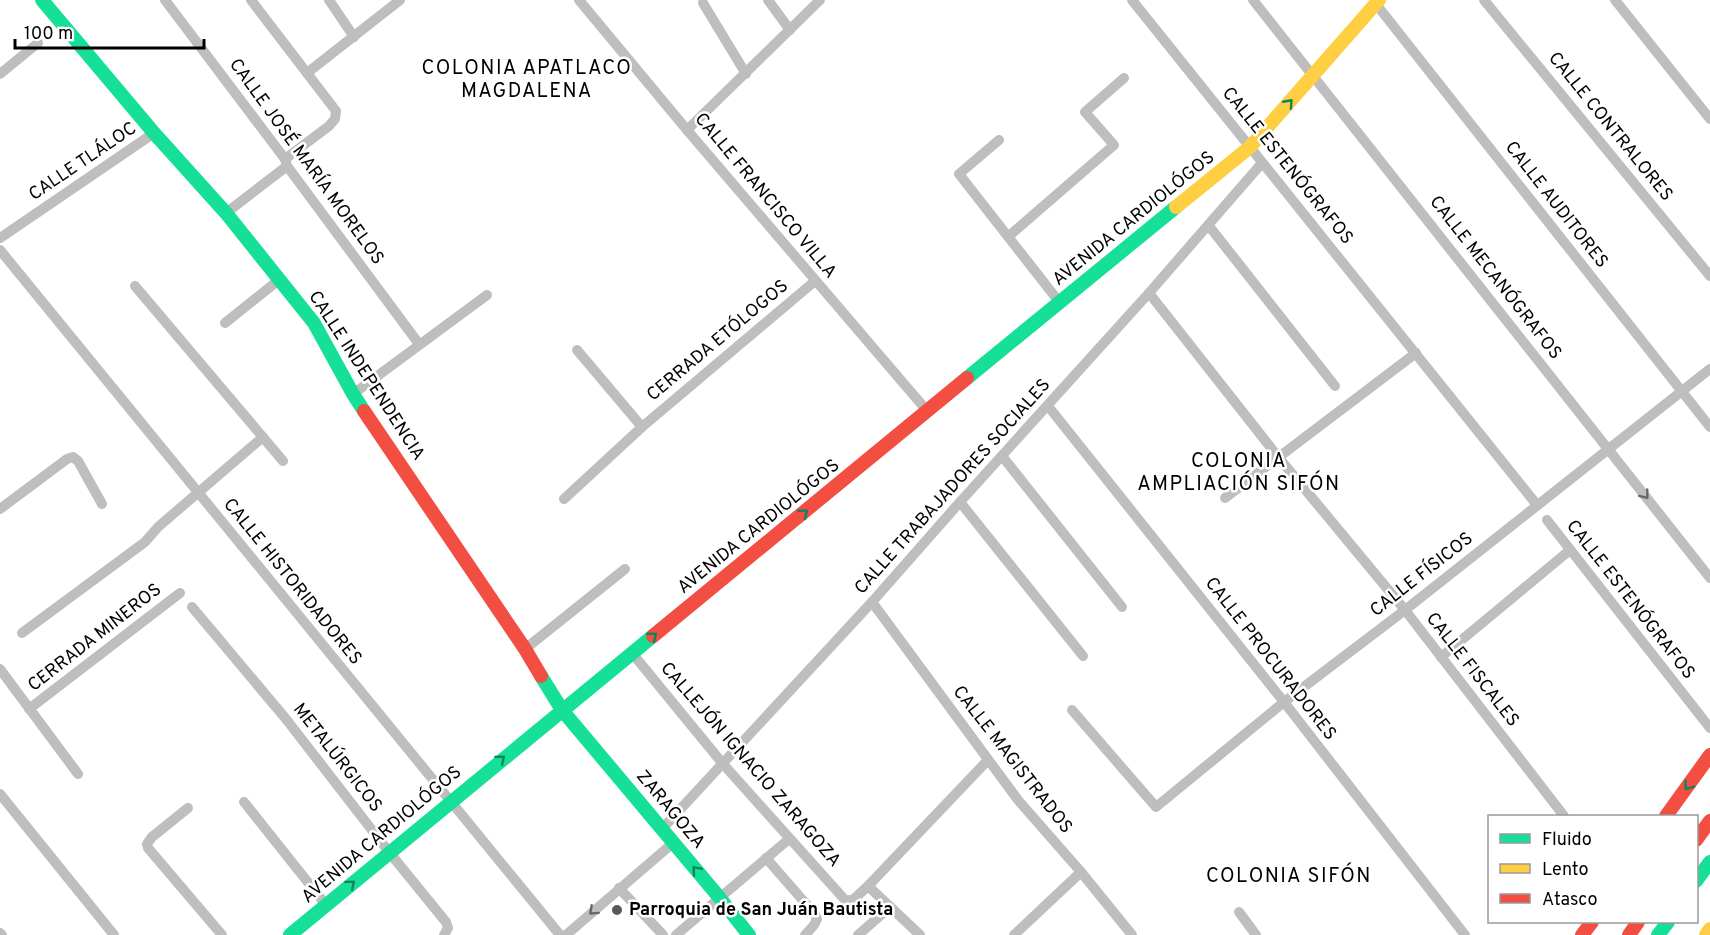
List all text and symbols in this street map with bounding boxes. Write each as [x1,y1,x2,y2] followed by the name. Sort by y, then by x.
[15,12,204,50] scale bar
[24,23,73,46] text: 100 m
[1543,48,1677,206] street label: CALLE CONTRALORES
[223,53,390,270] street label: CALLE JOSÉ MARÍA MORELOS
[422,56,632,105] district label: COLONIA APATLACO MAGDALENA
[1216,81,1359,249] street label: CALLE ESTENÓGRAFOS
[1282,99,1293,110] one-way arrow
[689,108,841,284] street label: CALLE FRANCISCO VILLA
[24,116,141,207] street label: CALLE TLÁLOC
[1499,137,1613,273] street label: CALLE AUDITORES
[1047,145,1220,292] street label: AVENIDA CARDIOLÓGOS
[1424,190,1568,365] street label: CALLE MECANÓGRAFOS
[641,274,794,407] street label: CERRADA ETÓLOGOS
[303,287,429,465] street label: CALLE INDEPENDENCIA
[850,374,1056,600] street label: CALLE TRABAJADORES SOCIALES
[1137,449,1341,498] district label: COLONIA AMPLIACIÓN SIFÓN
[672,453,845,600] street label: AVENIDA CARDIOLÓGOS
[1637,488,1648,499] one-way arrow
[218,494,366,670] street label: CALLE HISTORIDADORES
[797,509,808,520] one-way arrow
[1561,514,1701,684] street label: CALLE ESTENÓGRAFOS
[1365,526,1478,622] street label: CALLE FÍSICOS
[1199,573,1341,745] street label: CALLE PROCURADORES
[24,579,166,697] street label: CERRADA MINEROS
[1420,608,1524,732] street label: CALLE FISCALES
[646,633,657,644] one-way arrow
[655,658,845,872] street label: CALLEJÓN IGNACIO ZARAGOZA
[947,681,1077,839] street label: CALLE MAGISTRADOS
[287,698,388,817] street label: METALÚRGICOS
[494,756,505,767] one-way arrow
[296,760,467,909] street label: AVENIDA CARDIOLÓGOS
[631,766,709,854] street label: ZARAGOZA
[1684,779,1695,790] one-way arrow
[1488,815,1698,923] legend
[1542,829,1592,852] text: Fluido
[1542,859,1588,882] text: Lento
[1206,862,1372,890] district label: COLONIA SIFÓN
[692,866,703,877] one-way arrow
[344,880,355,891] one-way arrow
[1542,889,1598,912] text: Atasco
[629,899,893,922] place label: Parroquia de San Juán Bautista
[610,903,624,917] marker: Parroquia de San Juán Bautista
[589,904,599,915] one-way arrow

